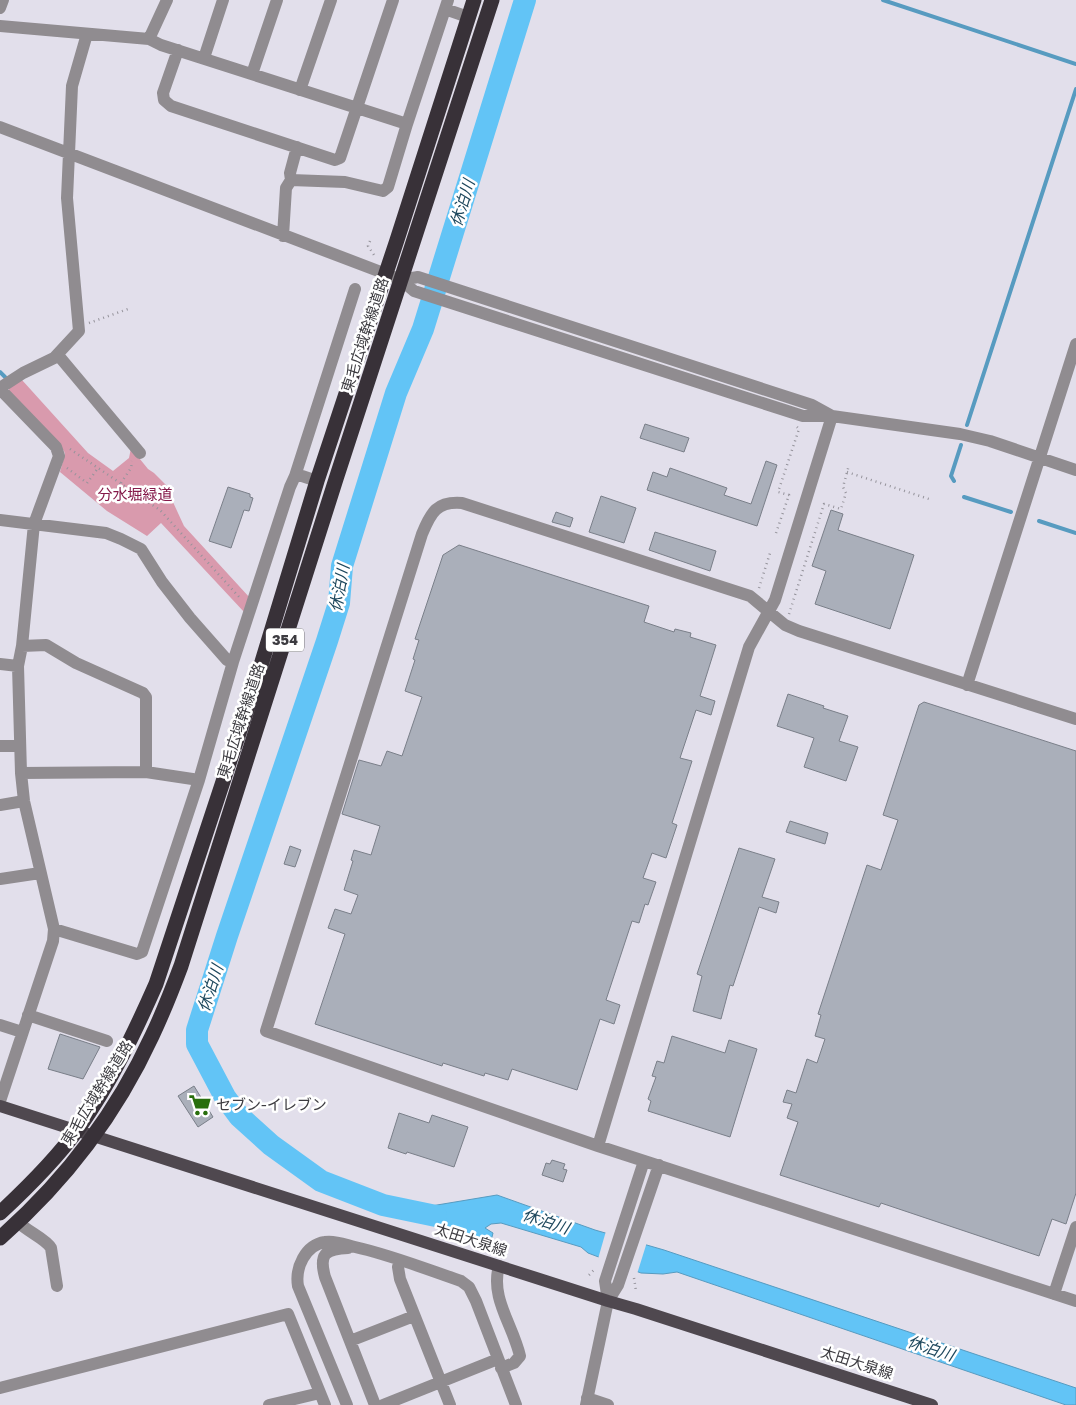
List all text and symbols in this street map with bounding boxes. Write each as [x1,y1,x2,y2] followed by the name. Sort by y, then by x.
[445,175,479,229] water label: 休泊川
[337,275,391,395] street label: 東毛広域幹線道路
[97,485,173,503] park label: 分水堀緑道
[325,561,353,613] water label: 休泊川
[266,628,304,652] road number: 354
[213,661,267,781] street label: 東毛広域幹線道路
[193,960,228,1014] water label: 休泊川
[57,1037,136,1148] street label: 東毛広域幹線道路
[187,1092,213,1118] supermarket icon: セブン-イレブン
[216,1095,327,1113] place label: セブン-イレブン
[520,1204,574,1239] water label: 休泊川
[433,1219,510,1259] street label: 太田大泉線
[905,1331,959,1366] water label: 休泊川
[819,1342,896,1382] street label: 太田大泉線

